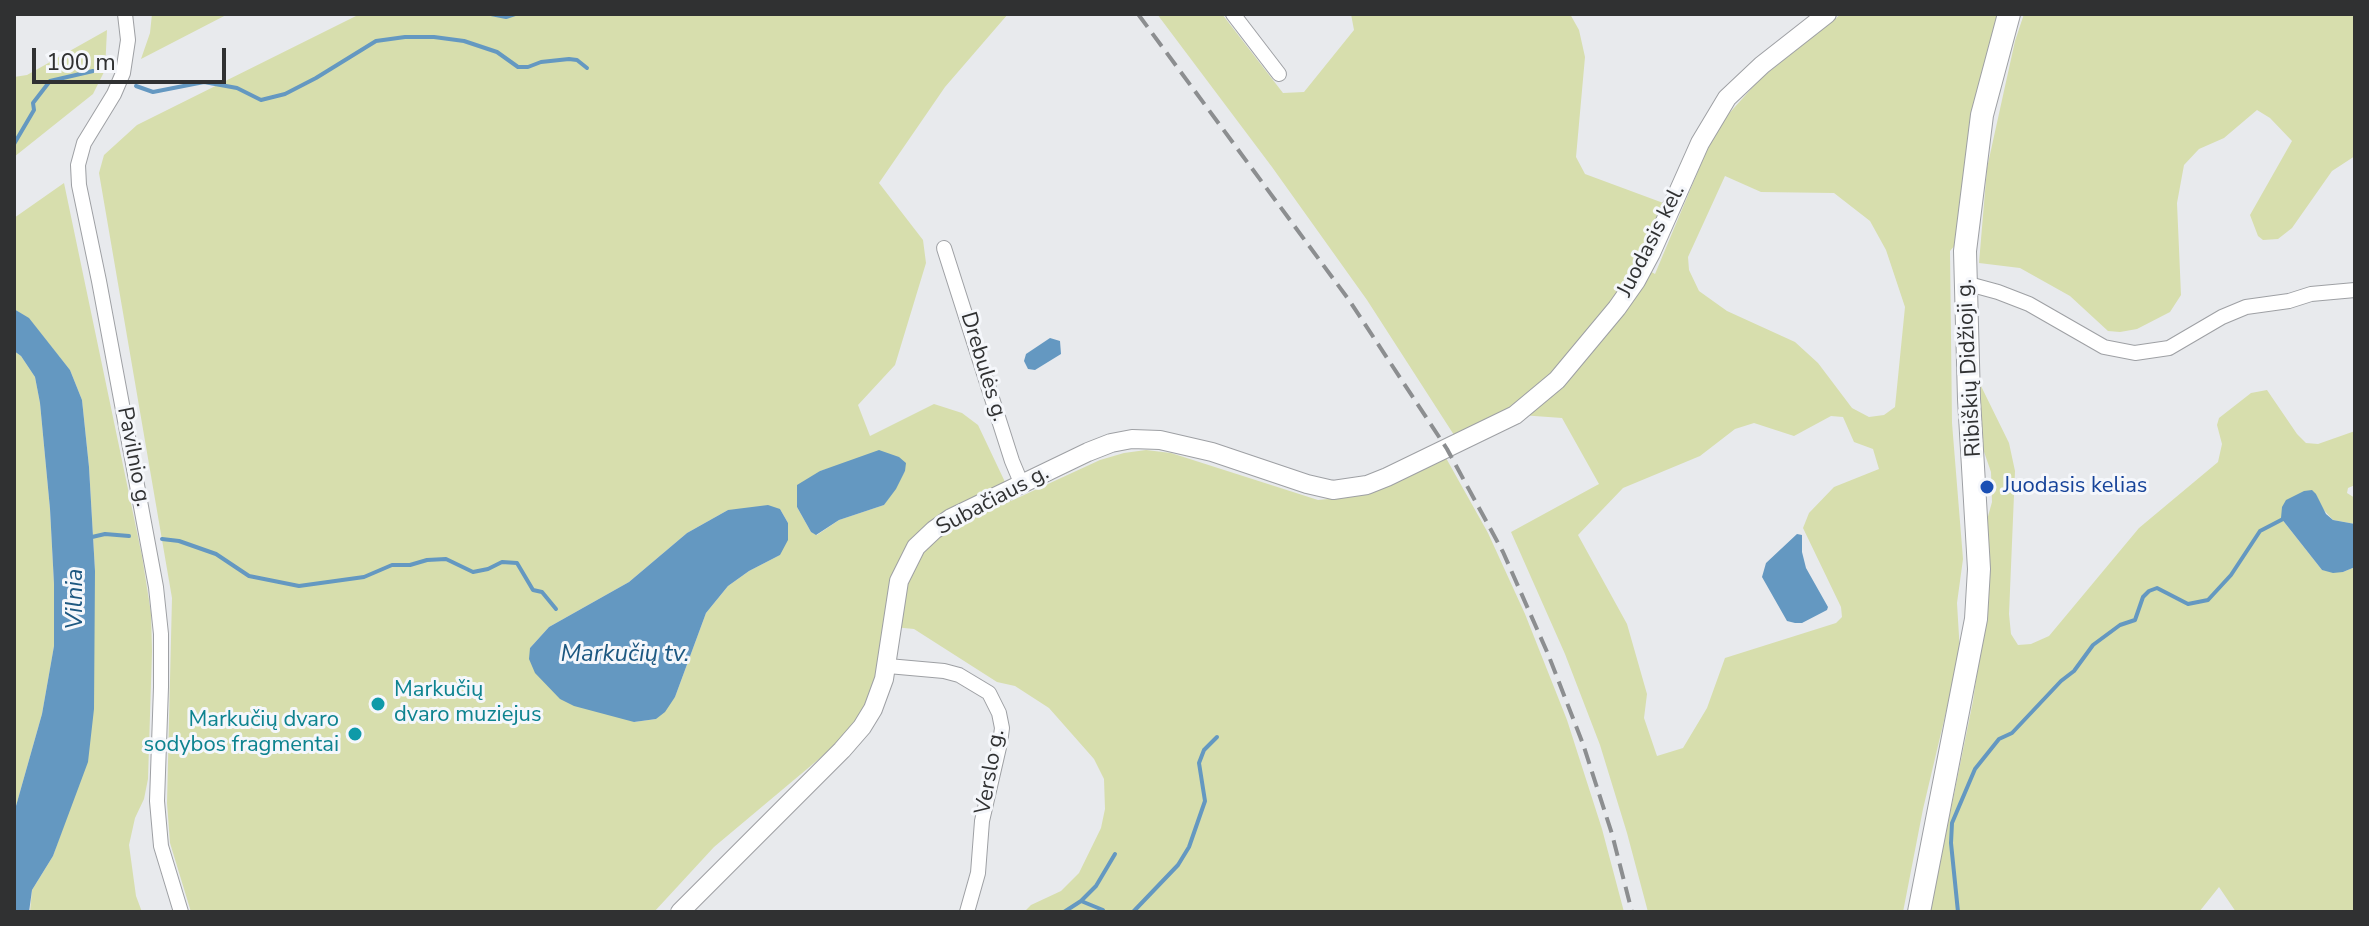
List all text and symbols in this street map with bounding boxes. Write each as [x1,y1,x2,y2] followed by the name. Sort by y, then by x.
[36,32,230,82] scale bar
[46,46,116,78] text: 100 m
[1612,181,1692,301] street label: Juodasis kel.
[1952,278,1988,458] street label: Ribiškių Didžioji g.
[954,309,1012,425] street label: Drebulės g.
[110,405,156,509] street label: Pavilnio g.
[932,460,1054,542] street label: Subačiaus g.
[2003,474,2147,500] place label: Juodasis kelias
[1978,478,1996,496] marker: Juodasis kelias
[62,568,90,630] water label: Vilnia
[561,641,689,669] water label: Markučių tv.
[394,678,542,730] place label: Markučių dvaro muziejus
[369,695,387,713] marker: Markučių dvaro muziejus
[144,708,339,760] place label: Markučių dvaro sodybos fragmentai
[346,725,364,743] marker: Markučių dvaro sodybos fragmentai
[971,727,1011,817] street label: Verslo g.

